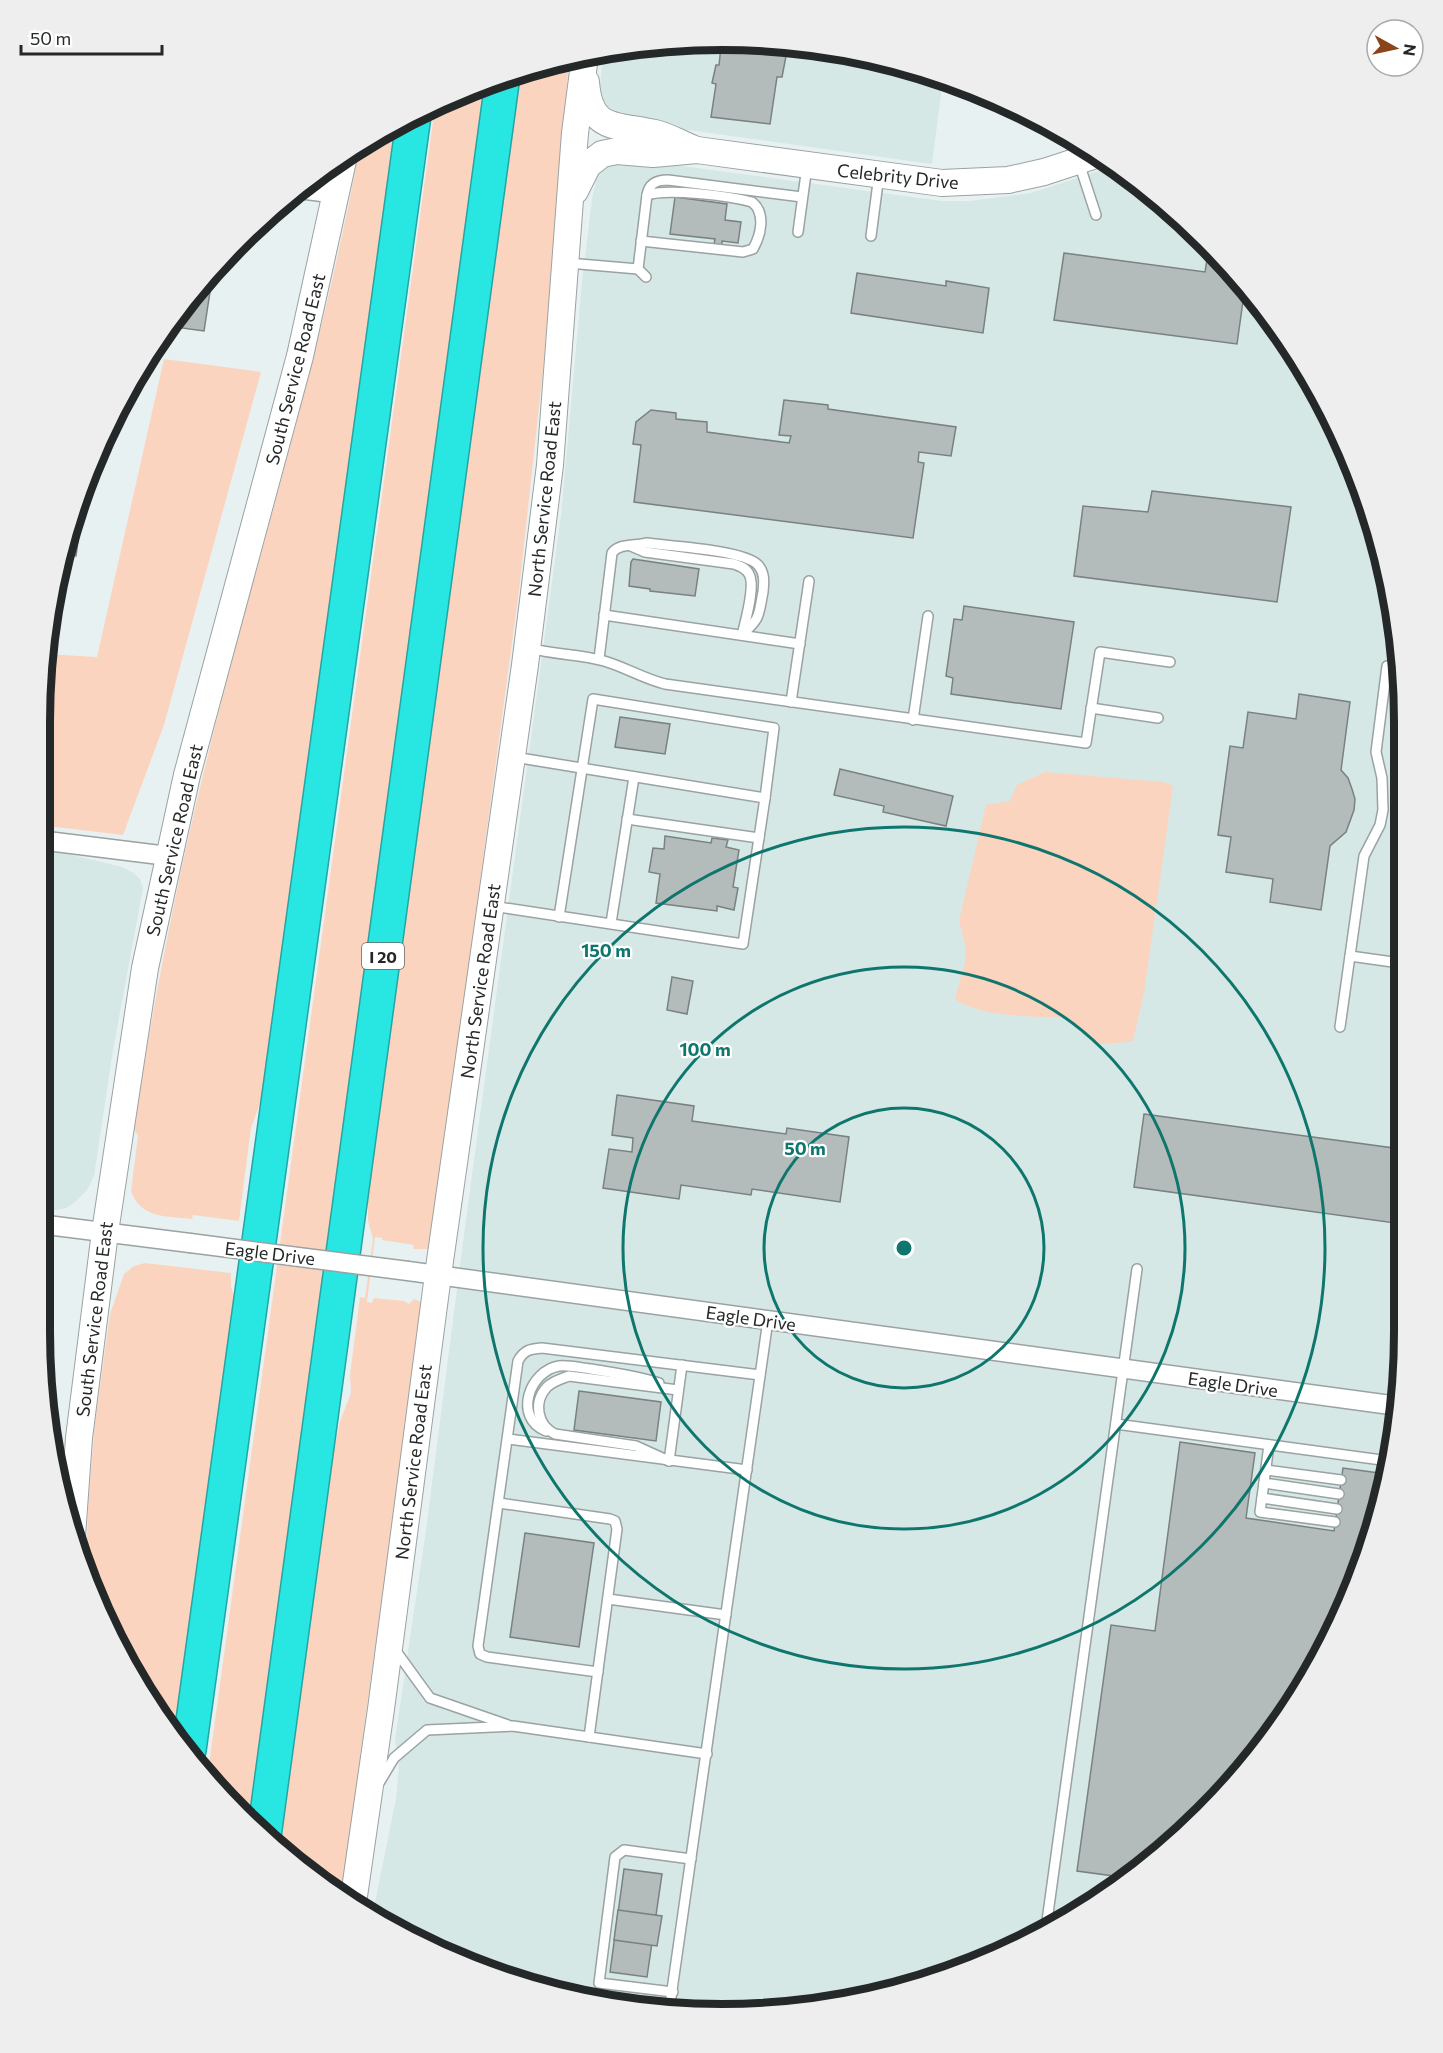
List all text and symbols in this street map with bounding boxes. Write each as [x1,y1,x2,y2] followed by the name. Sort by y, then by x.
[21,18,162,56] scale bar
[1365,18,1425,78] north arrow
[30,27,71,49] text: 50 m
[1400,43,1421,57] text: N
[836,159,960,193] street label: Celebrity Drive
[261,271,329,467] street label: South Service Road East
[523,400,565,598] street label: North Service Road East
[141,742,207,938] street label: South Service Road East
[455,882,505,1080] street label: North Service Road East
[581,939,631,961] text: 150 m
[362,943,404,969] road number: I 20
[679,1038,731,1060] text: 100 m
[784,1137,826,1159] text: 50 m
[71,1220,117,1418] street label: South Service Road East
[224,1237,316,1269] street label: Eagle Drive
[894,1238,914,1258] centre of rings
[704,1301,798,1335] street label: Eagle Drive
[390,1363,436,1561] street label: North Service Road East
[1186,1367,1280,1401] street label: Eagle Drive

